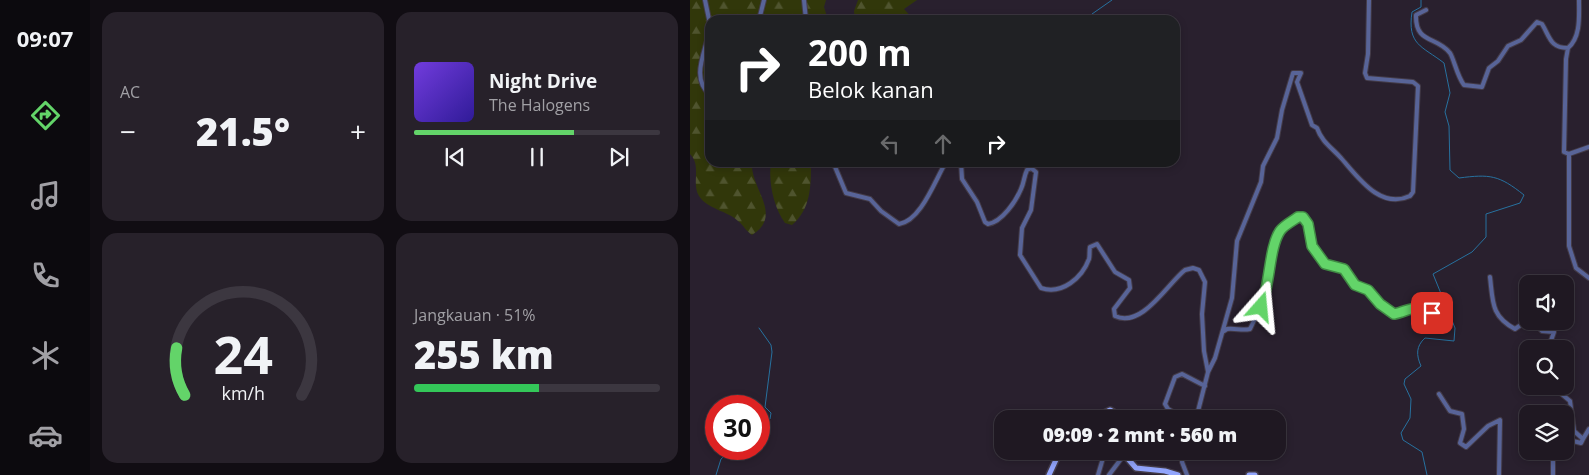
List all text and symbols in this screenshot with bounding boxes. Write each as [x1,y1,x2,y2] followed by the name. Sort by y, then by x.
[17,23,73,53] text: 09:07
[808,29,912,76] text: 200 m
[725,35,790,100] icon: right
[489,68,597,94] text: Night Drive
[808,74,934,104] text: Belok kanan
[120,81,140,103] text: AC
[489,94,590,116] text: The Halogens
[28,98,63,133] icon: directions
[196,105,290,157] text: 21.5°
[120,112,136,150] text: −
[350,112,366,150] text: +
[876,130,904,158] icon: left
[929,130,957,158] icon: ahead
[982,130,1010,158] icon: right
[441,143,469,171] icon: previous
[523,143,551,171] icon: pause
[605,143,633,171] icon: next
[28,178,63,213] icon: music
[28,258,63,293] icon: phone
[1519,275,1574,460] map controls
[1519,275,1574,330] button: sound
[1234,280,1286,332] position arrow
[1411,292,1453,334] pin
[1418,299,1446,327] icon: arrive
[414,304,536,326] text: Jangkauan · 51%
[213,318,273,389] text: 24
[414,328,554,380] text: 255 km
[28,338,63,373] icon: climate
[1519,340,1574,395] button: search
[221,381,265,405] text: km/h
[705,395,770,460] speed limit sign: 30
[1519,405,1574,460] button: layers
[28,418,63,453] icon: car
[1043,422,1237,448] text: 09:09 · 2 mnt · 560 m

